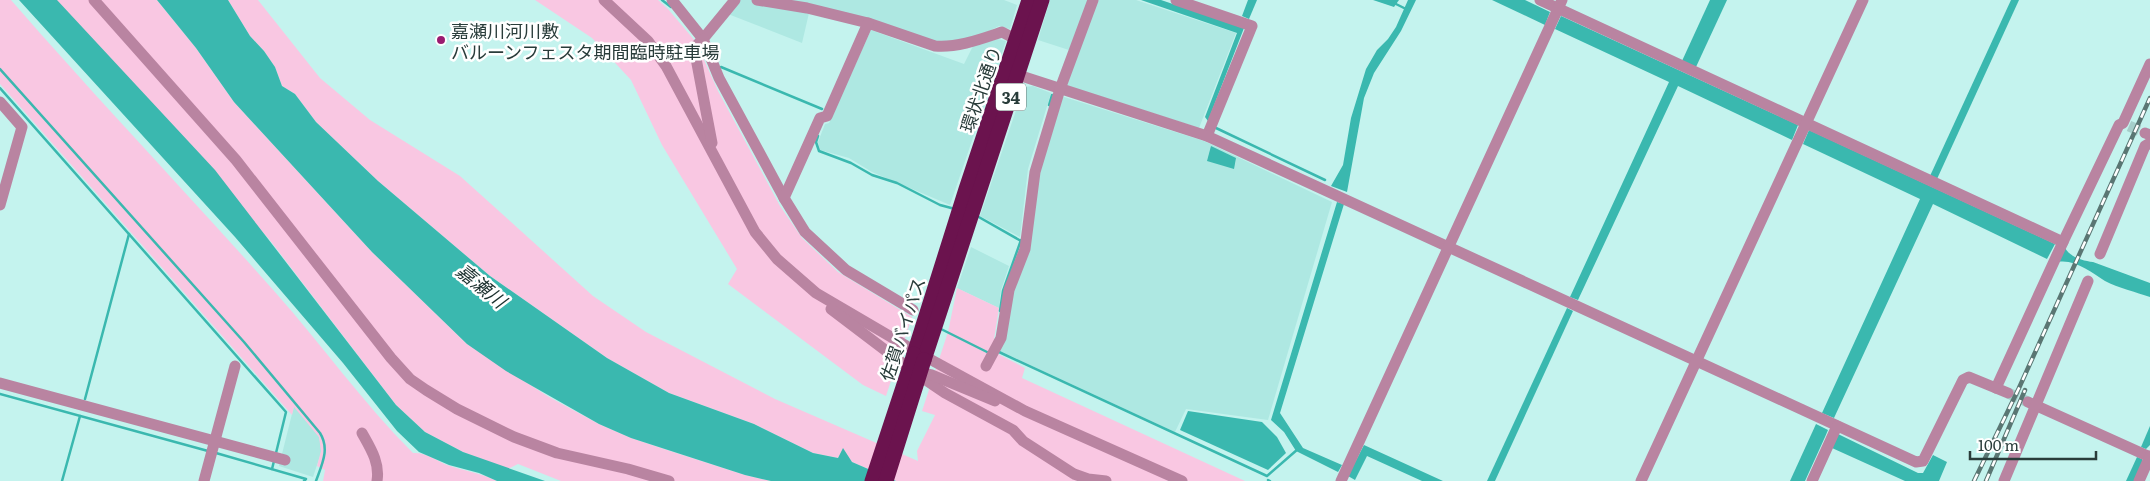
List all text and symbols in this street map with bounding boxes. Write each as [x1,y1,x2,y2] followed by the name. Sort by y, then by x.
[451,17,720,65] place label: 嘉瀬川河川敷 バルーンフェスタ期間臨時駐車場
[435,34,447,46] marker: 嘉瀬川河川敷 バルーンフェスタ期間臨時駐車場
[953,42,1007,136] street label: 環状北通り
[996,84,1026,110] road number: 34
[451,256,515,315] water label: 嘉瀬川
[873,274,931,384] street label: 佐賀バイパス
[1970,428,2096,460] scale bar
[1978,433,2019,456] text: 100 m

